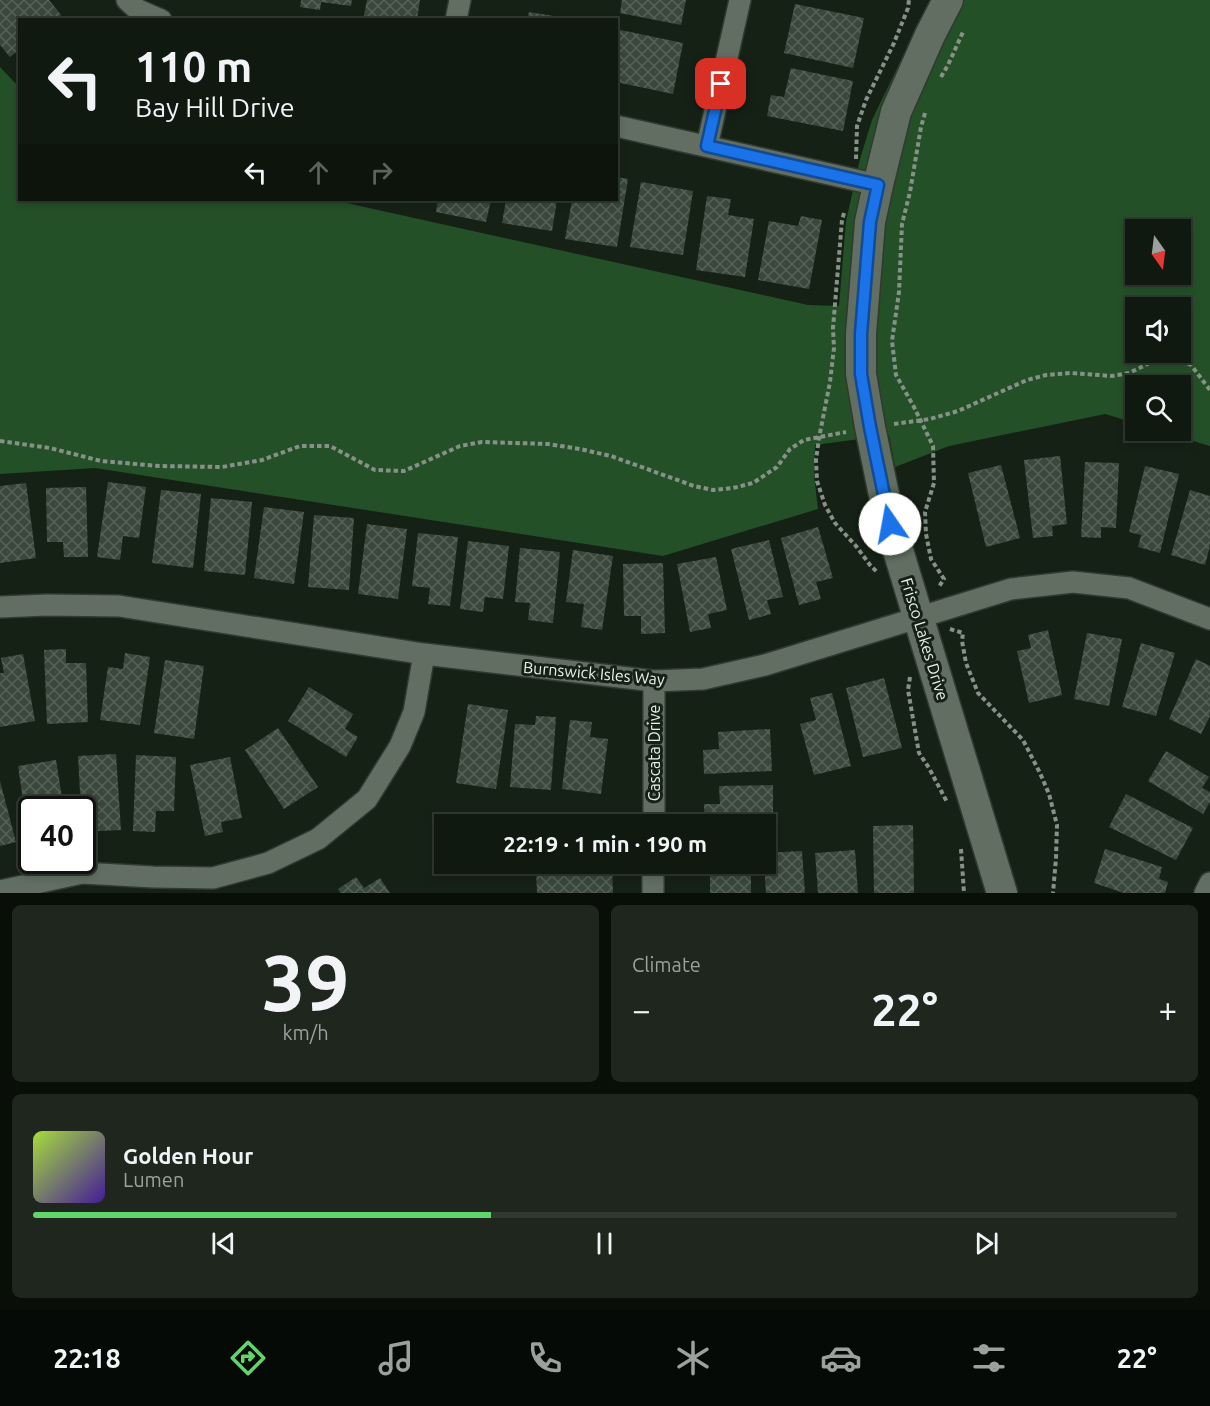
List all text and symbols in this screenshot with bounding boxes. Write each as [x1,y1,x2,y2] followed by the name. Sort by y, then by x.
[36,42,114,120] icon: left
[135,43,252,90] text: 110 m
[695,58,746,109] pin
[704,67,737,100] icon: arrive
[135,92,295,122] text: Bay Hill Drive
[239,156,272,189] icon: left
[302,156,335,189] icon: ahead
[365,156,398,189] icon: right
[1125,219,1191,285] north arrow
[1125,219,1191,441] map controls
[1125,297,1191,363] button: sound
[1125,375,1191,441] button: search
[858,492,922,556] position arrow
[898,576,952,702] street label: Frisco Lakes Drive
[522,658,666,688] street label: Burnswick Isles Way
[645,705,663,801] street label: Cascata Drive
[18,796,96,874] speed limit sign: 40
[503,831,707,856] text: 22:19 · 1 min · 190 m
[262,938,349,1026] text: 39
[632,953,701,976] text: Climate
[871,984,938,1035] text: 22°
[632,991,651,1028] text: −
[1158,991,1177,1028] text: +
[282,1021,329,1044] text: km/h
[123,1143,253,1168] text: Golden Hour
[123,1168,184,1191] text: Lumen
[207,1227,240,1260] icon: previous
[588,1227,621,1260] icon: pause
[970,1227,1003,1260] icon: next
[227,1337,269,1379] icon: directions
[375,1337,417,1379] icon: music
[524,1337,566,1379] icon: phone
[672,1337,714,1379] icon: climate
[820,1337,862,1379] icon: car
[968,1337,1010,1379] icon: filters
[53,1343,121,1373] text: 22:18
[1117,1343,1157,1373] text: 22°

